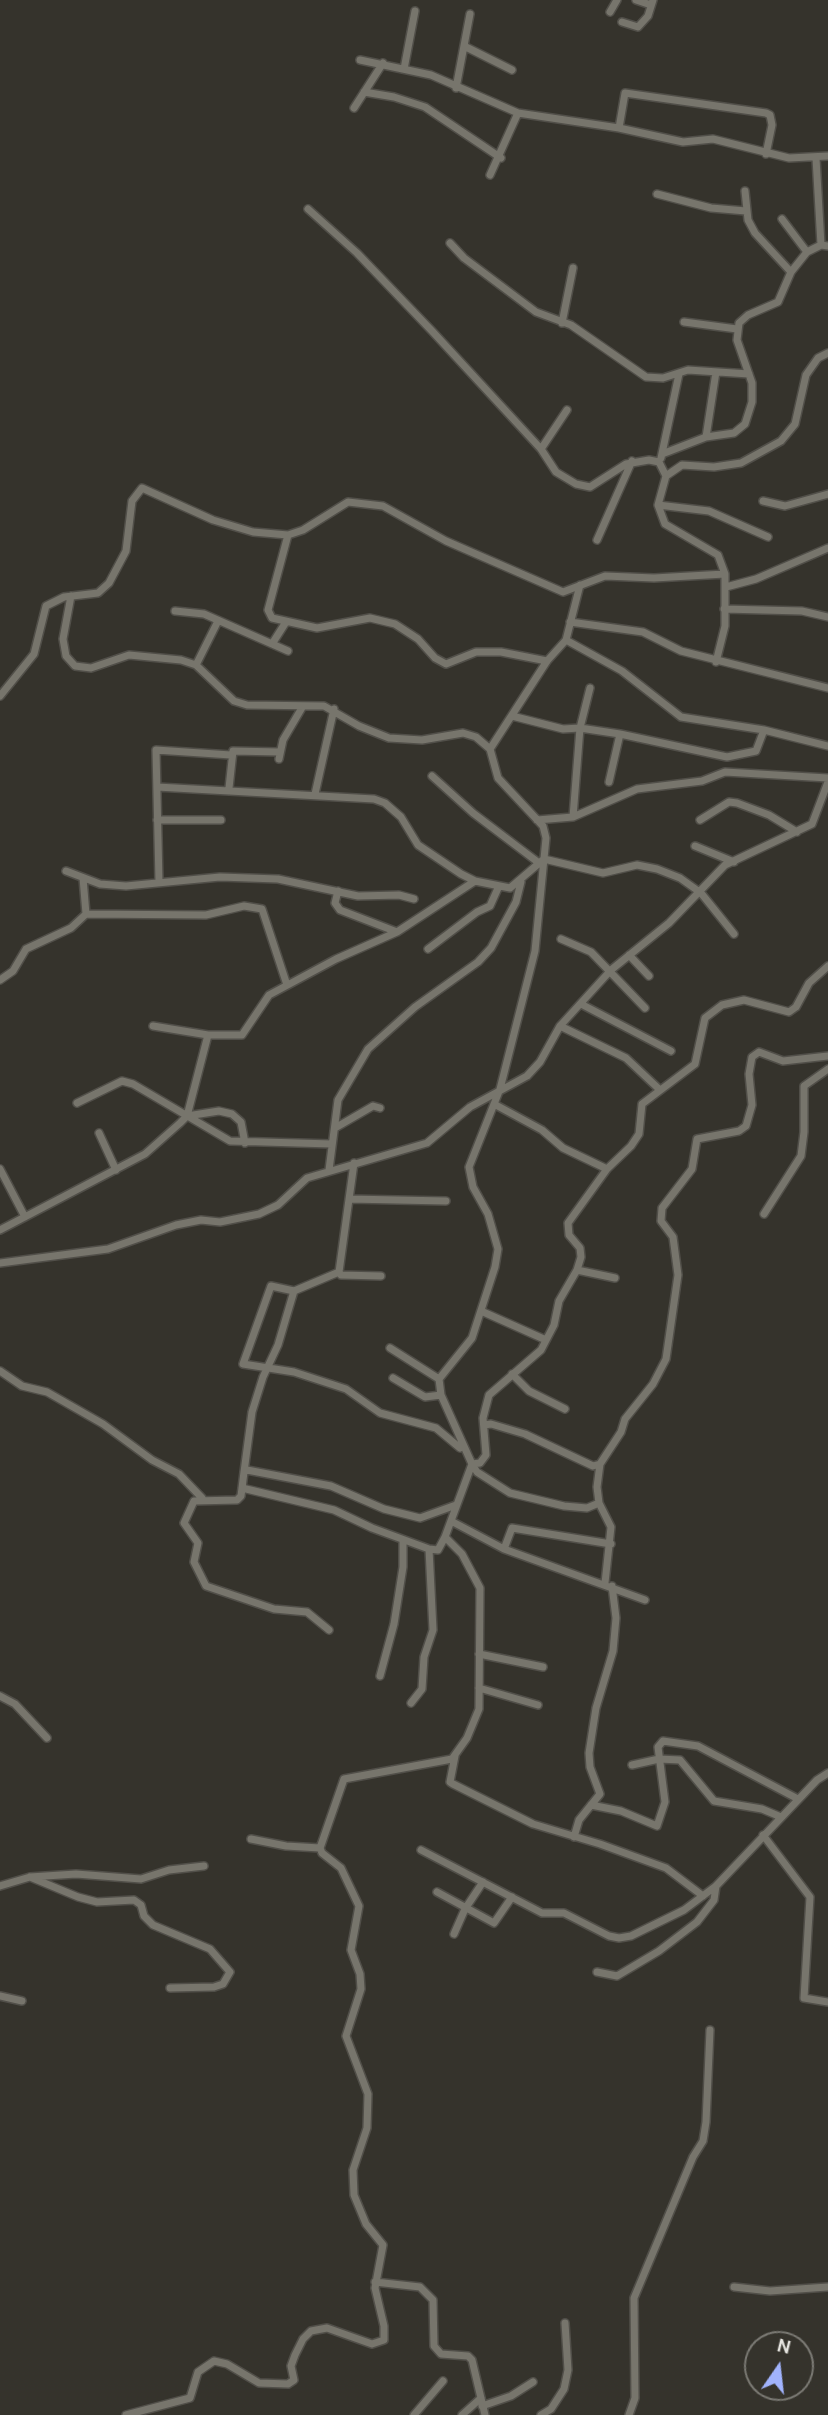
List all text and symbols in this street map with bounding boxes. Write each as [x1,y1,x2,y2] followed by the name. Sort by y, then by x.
[744,2331,814,2401] north arrow
[774,2334,793,2361] text: N

